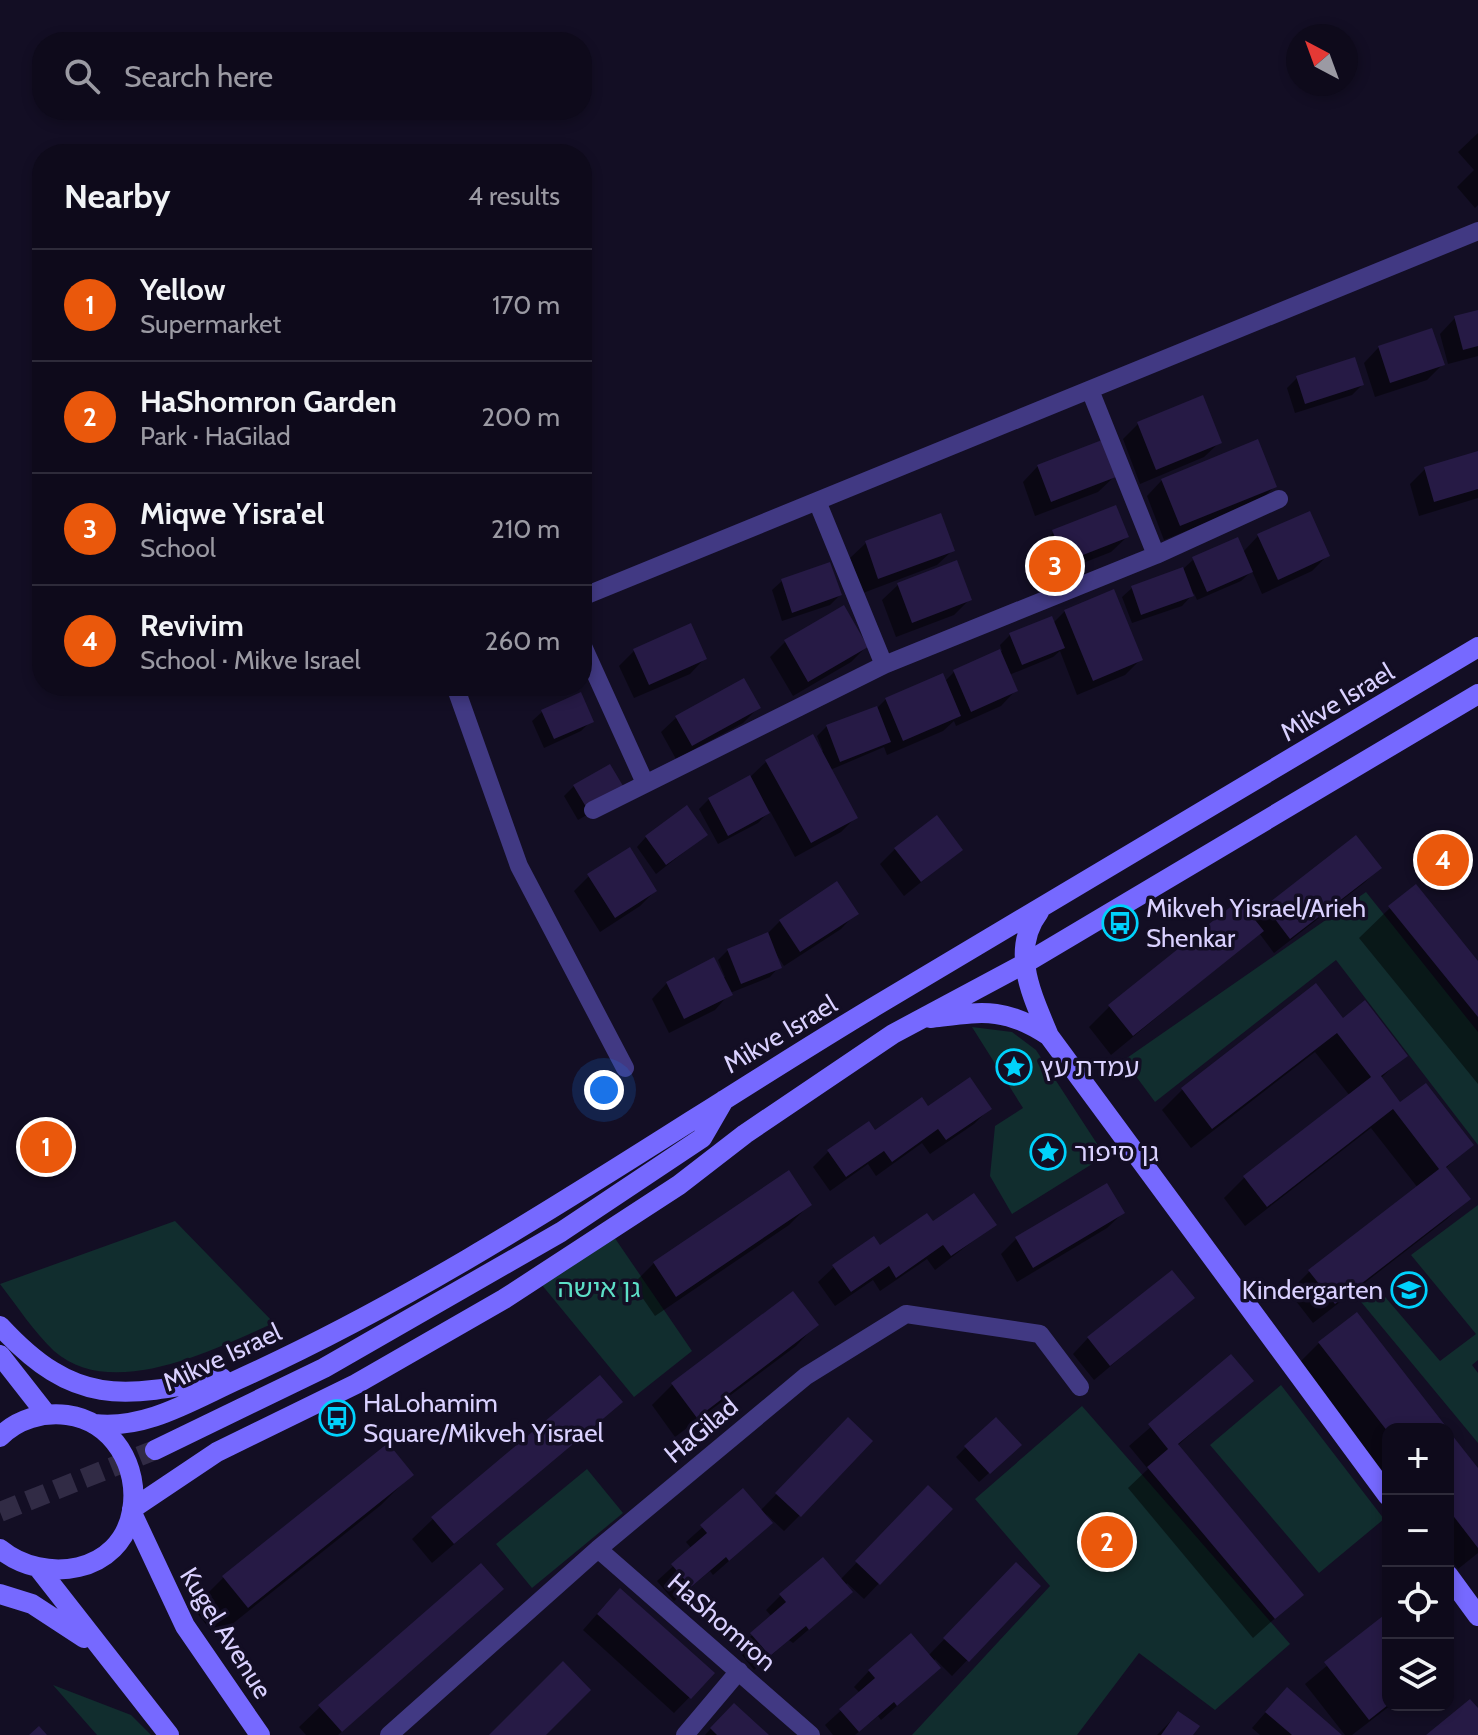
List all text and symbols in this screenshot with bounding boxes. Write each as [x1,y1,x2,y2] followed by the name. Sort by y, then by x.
[1286,24,1358,96] north arrow
[32,32,592,120] search box
[60,54,104,98] icon: search
[124,58,273,95] text: Search here
[64,175,171,217] text: Nearby
[468,180,560,212] text: 4 results
[140,271,225,308] text: Yellow
[85,289,95,321] text: 1
[492,289,560,321] text: 170 m
[140,308,281,340] text: Supermarket
[140,383,397,420] text: HaShomron Garden
[83,401,97,433] text: 2
[481,401,560,433] text: 200 m
[140,420,291,452] text: Park · HaGilad
[140,495,324,532] text: Miqwe Yisra'el
[83,513,97,545] text: 3
[491,513,560,545] text: 210 m
[140,532,216,564] text: School
[1029,536,1081,596] pin: 3
[140,607,244,644] text: Revivim
[82,625,98,657] text: 4
[485,625,560,657] text: 260 m
[140,644,361,676] text: School · Mikve Israel
[1274,656,1400,748] street label: Mikve Israel
[1417,830,1469,890] pin: 4
[1146,892,1366,954] place label: Mikveh Yisrael/Arieh Shenkar
[1101,904,1139,942] bus stop icon: Mikveh Yisrael/Arieh Shenkar
[717,988,843,1080] street label: Mikve Israel
[995,1048,1033,1086] place icon: עמדת עץ
[1040,1051,1140,1083] place label: עמדת עץ
[584,1070,624,1110] your location
[20,1117,72,1177] pin: 1
[1029,1133,1067,1171] place icon: גן סיפור
[1074,1136,1159,1168] place label: גן סיפור
[1390,1271,1428,1309] school or university icon: Kindergarten
[558,1272,641,1304] park label: גן אישה
[1242,1274,1383,1306] place label: Kindergarten
[158,1316,286,1398] street label: Mikve Israel
[363,1387,604,1449] place label: HaLohamim Square/Mikveh Yisrael
[658,1390,744,1470] street label: HaGilad
[318,1399,356,1437] bus stop icon: HaLohamim Square/Mikveh Yisrael
[1382,1423,1454,1711] map controls
[1382,1423,1454,1495] button: +
[1382,1495,1454,1567] button: −
[1081,1512,1133,1572] pin: 2
[173,1562,279,1704] street label: Kugel Avenue
[661,1566,783,1678] street label: HaShomron
[1382,1567,1454,1639] button: locate
[1382,1639,1454,1711] button: layers

